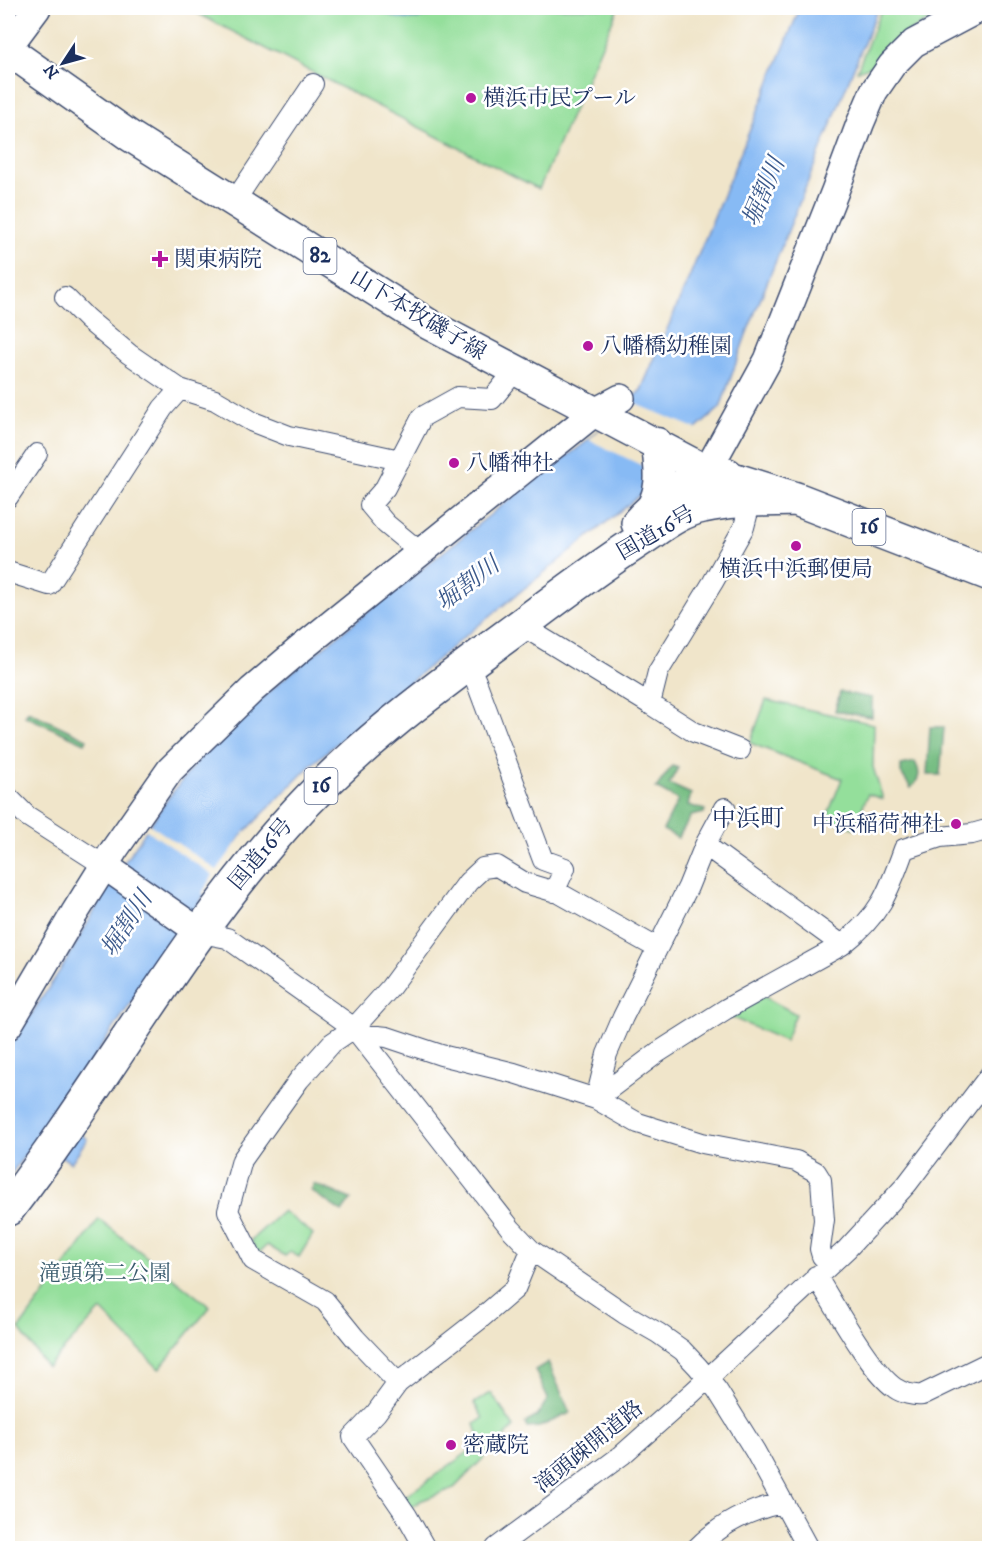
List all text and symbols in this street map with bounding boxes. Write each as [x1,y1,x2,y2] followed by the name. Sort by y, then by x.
[33,33,93,93] north arrow
[40,60,64,82] text: N
[483,85,636,112] place label: 横浜市民プール
[464,91,478,105] marker: 横浜市民プール
[736,150,793,231] water label: 堀割川
[304,238,336,274] road number: 82
[174,246,262,273] place label: 関東病院
[151,250,169,268] marker: 関東病院
[345,264,491,366] street label: 山下本牧磯子線
[600,333,732,360] place label: 八幡橋幼稚園
[581,339,595,353] marker: 八幡橋幼稚園
[466,450,554,477] place label: 八幡神社
[447,456,461,470] marker: 八幡神社
[612,500,700,566] street label: 国道16号
[852,509,886,545] road number: 16
[789,539,803,553] marker: 横浜中浜郵便局
[430,549,508,618] water label: 堀割川
[719,556,873,583] place label: 横浜中浜郵便局
[304,768,338,804] road number: 16
[712,804,784,834] district label: 中浜町
[812,811,944,838] place label: 中浜稲荷神社
[223,813,299,895] street label: 国道16号
[949,817,963,831] marker: 中浜稲荷神社
[95,883,161,962] water label: 堀割川
[39,1260,171,1287] park label: 滝頭第二公園
[529,1395,649,1499] street label: 滝頭疎開道路
[463,1432,529,1459] place label: 密蔵院
[444,1438,458,1452] marker: 密蔵院

